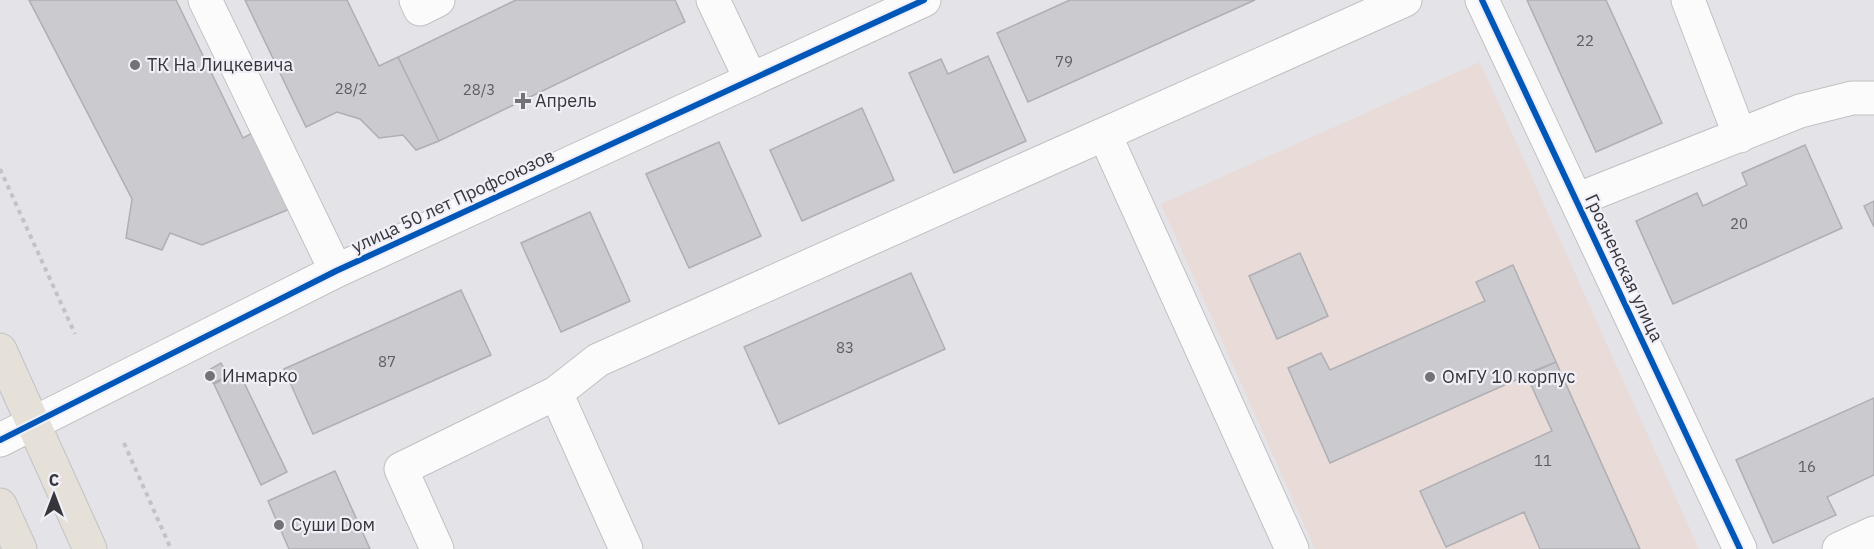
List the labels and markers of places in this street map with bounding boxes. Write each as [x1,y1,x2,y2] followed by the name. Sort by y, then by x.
[147,53,294,76] place label: ТК На Лицкевича
[128,58,142,72] marker: ТК На Лицкевича
[535,89,597,112] place label: Апрель
[516,94,530,108] marker: Апрель
[222,364,298,387] place label: Инмарко
[1442,365,1575,388] place label: ОмГУ 10 корпус
[203,369,217,383] marker: Инмарко
[1423,370,1437,384] marker: ОмГУ 10 корпус
[291,513,375,536] place label: Суши Dом
[272,518,286,532] marker: Суши Dом

